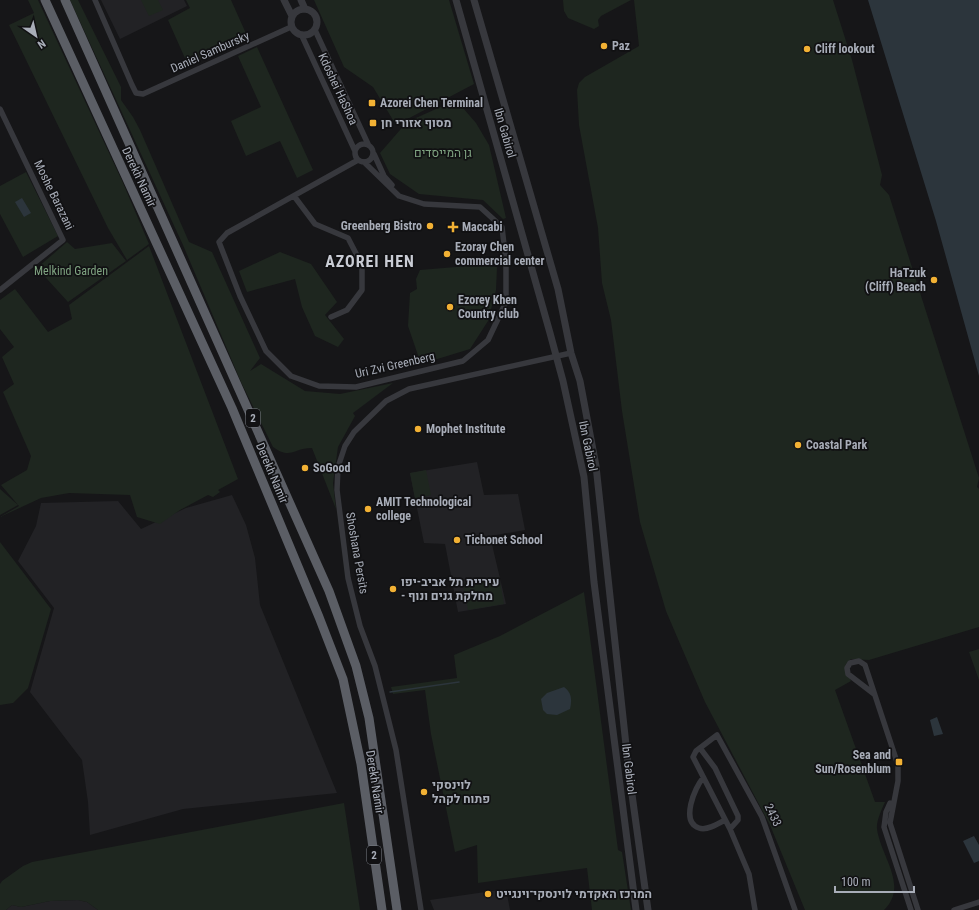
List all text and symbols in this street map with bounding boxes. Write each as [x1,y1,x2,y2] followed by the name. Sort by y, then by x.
[16,16,56,56] north arrow
[169,28,251,76] street label: Daniel Sambursky
[35,37,48,51] text: N
[612,39,630,53] place label: Paz
[599,41,609,51] marker: Paz
[815,42,875,56] place label: Cliff lookout
[802,44,812,54] marker: Cliff lookout
[315,51,361,127] street label: Kdoshei HaShoa
[380,96,483,110] place label: Azorei Chen Terminal
[367,98,377,108] marker: Azorei Chen Terminal
[491,106,519,160] street label: Ibn Gabirol
[381,116,451,130] place label: מסוף אזורי חן
[368,118,378,128] marker: מסוף אזורי חן
[119,145,159,209] street label: Derekh Namir
[414,146,472,160] park label: גן המייסדים
[31,158,77,232] street label: Moshe Barazani
[341,219,422,233] place label: Greenberg Bistro
[462,220,502,234] place label: Maccabi
[425,221,435,231] marker: Greenberg Bistro
[447,221,459,233] marker: Maccabi
[455,240,544,268] place label: Ezoray Chen commercial center
[442,249,452,259] marker: Ezoray Chen commercial center
[325,252,415,271] district label: AZOREI HEN
[34,264,108,278] park label: Melkind Garden
[865,266,926,294] place label: HaTzuk (Cliff) Beach
[929,275,939,285] marker: HaTzuk (Cliff) Beach
[458,293,519,321] place label: Ezorey Khen Country club
[445,302,455,312] marker: Ezorey Khen Country club
[354,349,436,381] street label: Uri Zvi Greenberg
[246,409,260,427] road number: 2
[576,419,600,473] street label: Ibn Gabirol
[426,422,506,436] place label: Mophet Institute
[413,424,423,434] marker: Mophet Institute
[806,438,867,452] place label: Coastal Park
[793,440,803,450] marker: Coastal Park
[253,441,291,506] street label: Derekh Namir
[313,461,350,475] place label: SoGood
[300,463,310,473] marker: SoGood
[376,495,471,523] place label: AMIT Technological college
[363,504,373,514] marker: AMIT Technological college
[343,511,371,595] street label: Shoshana Persits
[465,533,543,547] place label: Tichonet School
[452,535,462,545] marker: Tichonet School
[401,575,499,603] place label: עיריית תל אביב-יפו - מחלקת גנים ונוף
[388,584,398,594] marker: עיריית תל אביב-יפו - מחלקת גנים ונוף
[619,743,639,795] street label: Ibn Gabirol
[815,748,891,776] place label: Sea and Sun/Rosenblum
[363,749,387,815] street label: Derekh Namir
[894,757,904,767] marker: Sea and Sun/Rosenblum
[432,778,490,806] place label: לוינסקי פתוח לקהל
[419,787,429,797] marker: לוינסקי פתוח לקהל
[762,801,784,829] street label: 2433
[367,846,381,864] road number: 2
[835,868,914,894] scale bar
[841,875,871,889] text: 100 m
[496,887,652,901] place label: המרכז האקדמי לוינסקי־וינגייט
[483,889,493,899] marker: המרכז האקדמי לוינסקי־וינגייט

